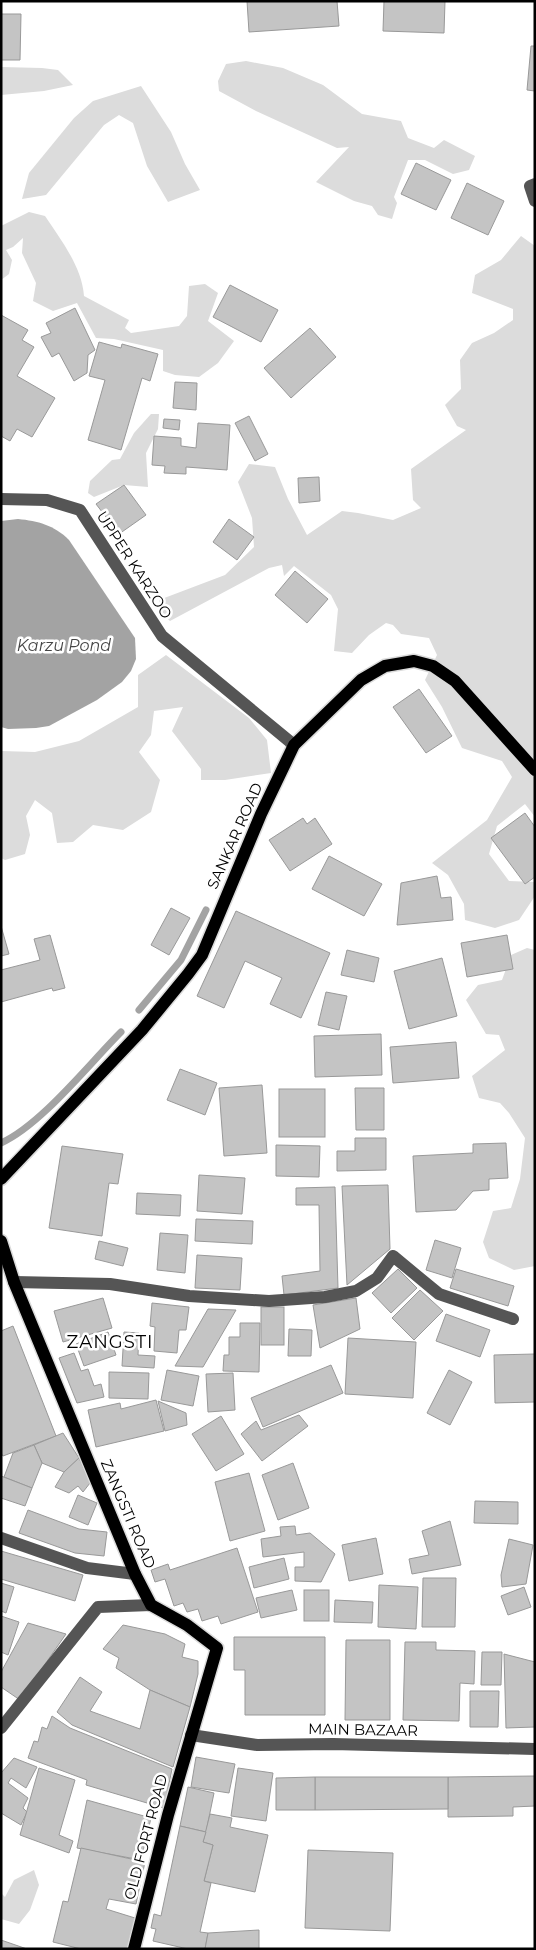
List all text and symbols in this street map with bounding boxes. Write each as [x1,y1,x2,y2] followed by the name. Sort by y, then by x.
[93,507,176,622] street label: UPPER KARZOO
[17,636,111,655] water label: Karzu Pond
[203,780,266,892] street label: SANKAR ROAD
[67,1331,153,1353] district label: ZANGSTI
[97,1456,160,1571] street label: ZANGSTI ROAD
[308,1719,418,1740] street label: MAIN BAZAAR
[120,1772,171,1902] street label: OLD FORT ROAD

